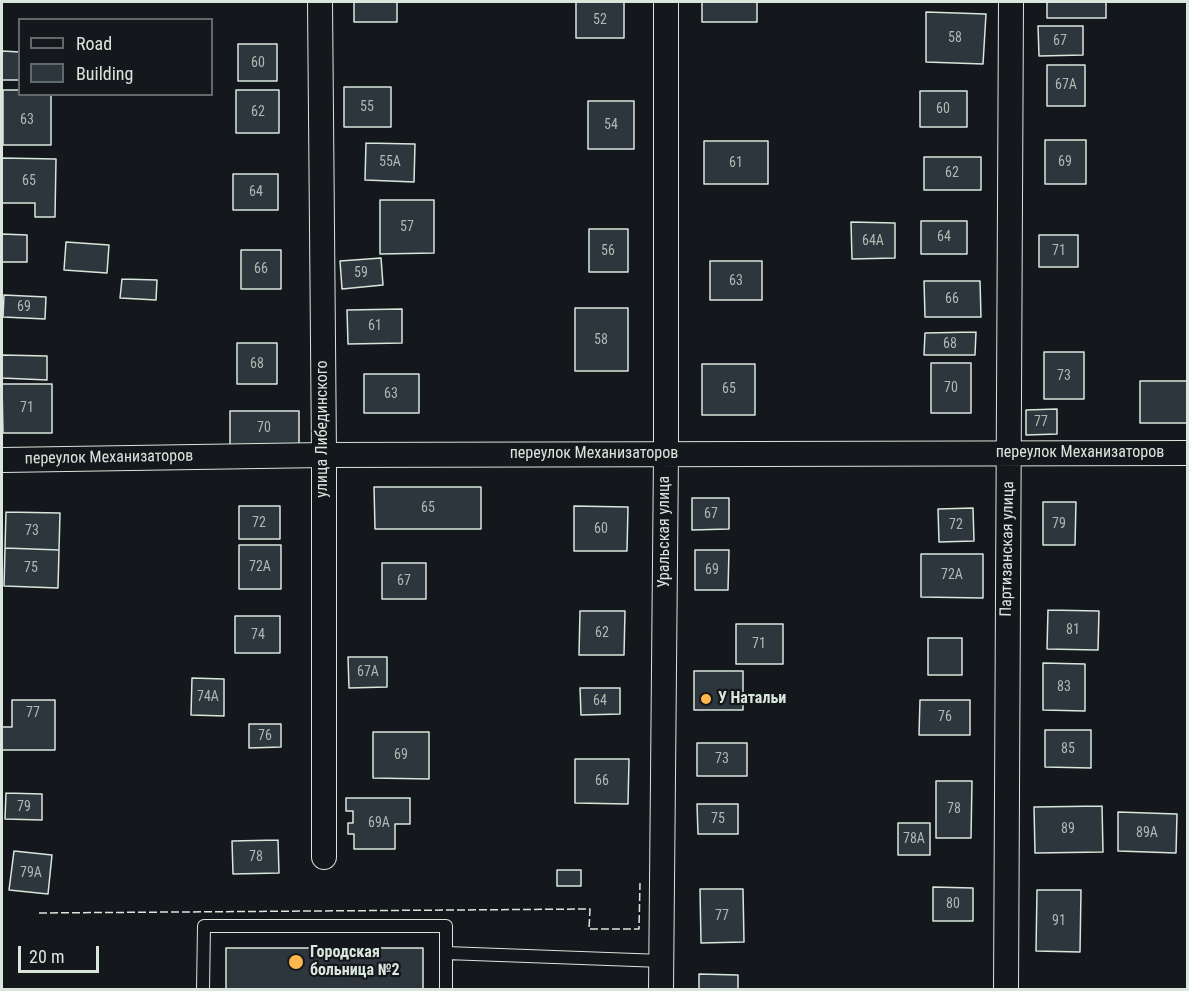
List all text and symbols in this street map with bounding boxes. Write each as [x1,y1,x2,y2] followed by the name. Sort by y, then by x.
[593,12,607,28] house number: 52
[18,18,213,96] legend
[948,30,962,46] house number: 58
[76,33,112,54] text: Road
[1053,33,1067,49] house number: 67
[251,55,265,71] house number: 60
[76,63,133,84] text: Building
[1055,77,1077,93] house number: 67А
[360,99,374,115] house number: 55
[936,101,950,117] house number: 60
[251,104,265,120] house number: 62
[20,112,34,128] house number: 63
[604,117,618,133] house number: 54
[379,154,401,170] house number: 55А
[1058,154,1072,170] house number: 69
[729,155,743,171] house number: 61
[945,165,959,181] house number: 62
[22,173,36,189] house number: 65
[249,184,263,200] house number: 64
[400,219,414,235] house number: 57
[937,229,951,245] house number: 64
[862,233,884,249] house number: 64А
[601,243,615,259] house number: 56
[1052,243,1066,259] house number: 71
[254,261,268,277] house number: 66
[354,265,368,281] house number: 59
[729,273,743,289] house number: 63
[945,291,959,307] house number: 66
[17,299,31,315] house number: 69
[368,318,382,334] house number: 61
[594,332,608,348] house number: 58
[943,336,957,352] house number: 68
[250,356,264,372] house number: 68
[313,360,333,498] street label: улица Либединского
[1057,368,1071,384] house number: 73
[944,380,958,396] house number: 70
[722,381,736,397] house number: 65
[384,386,398,402] house number: 63
[20,400,34,416] house number: 71
[1034,414,1048,430] house number: 77
[257,420,271,436] house number: 70
[996,443,1164,463] street label: переулок Механизаторов
[510,444,678,464] street label: переулок Механизаторов
[25,447,193,469] street label: переулок Механизаторов
[655,476,675,588] street label: Уральская улица
[997,481,1019,617] street label: Партизанская улица
[421,500,435,516] house number: 65
[704,506,718,522] house number: 67
[252,515,266,531] house number: 72
[1052,516,1066,532] house number: 79
[949,517,963,533] house number: 72
[594,521,608,537] house number: 60
[25,523,39,539] house number: 73
[249,559,271,575] house number: 72А
[24,560,38,576] house number: 75
[705,562,719,578] house number: 69
[941,567,963,583] house number: 72А
[397,573,411,589] house number: 67
[1066,622,1080,638] house number: 81
[595,625,609,641] house number: 62
[251,627,265,643] house number: 74
[752,636,766,652] house number: 71
[357,664,379,680] house number: 67А
[1057,679,1071,695] house number: 83
[197,689,219,705] house number: 74А
[718,689,786,709] place label: У Натальи
[699,692,713,706] marker: У Натальи
[593,693,607,709] house number: 64
[26,705,40,721] house number: 77
[938,709,952,725] house number: 76
[258,728,272,744] house number: 76
[1061,741,1075,757] house number: 85
[394,747,408,763] house number: 69
[715,751,729,767] house number: 73
[595,773,609,789] house number: 66
[17,799,31,815] house number: 79
[947,801,961,817] house number: 78
[711,811,725,827] house number: 75
[368,815,390,831] house number: 69А
[1061,821,1075,837] house number: 89
[1136,825,1158,841] house number: 89А
[903,831,925,847] house number: 78А
[249,849,263,865] house number: 78
[20,865,42,881] house number: 79А
[946,896,960,912] house number: 80
[715,908,729,924] house number: 77
[1052,913,1066,929] house number: 91
[21,934,102,972] scale bar
[310,943,400,981] place label: Городская больница №2
[29,946,64,967] text: 20 m
[287,953,305,971] marker: Городская больница №2

